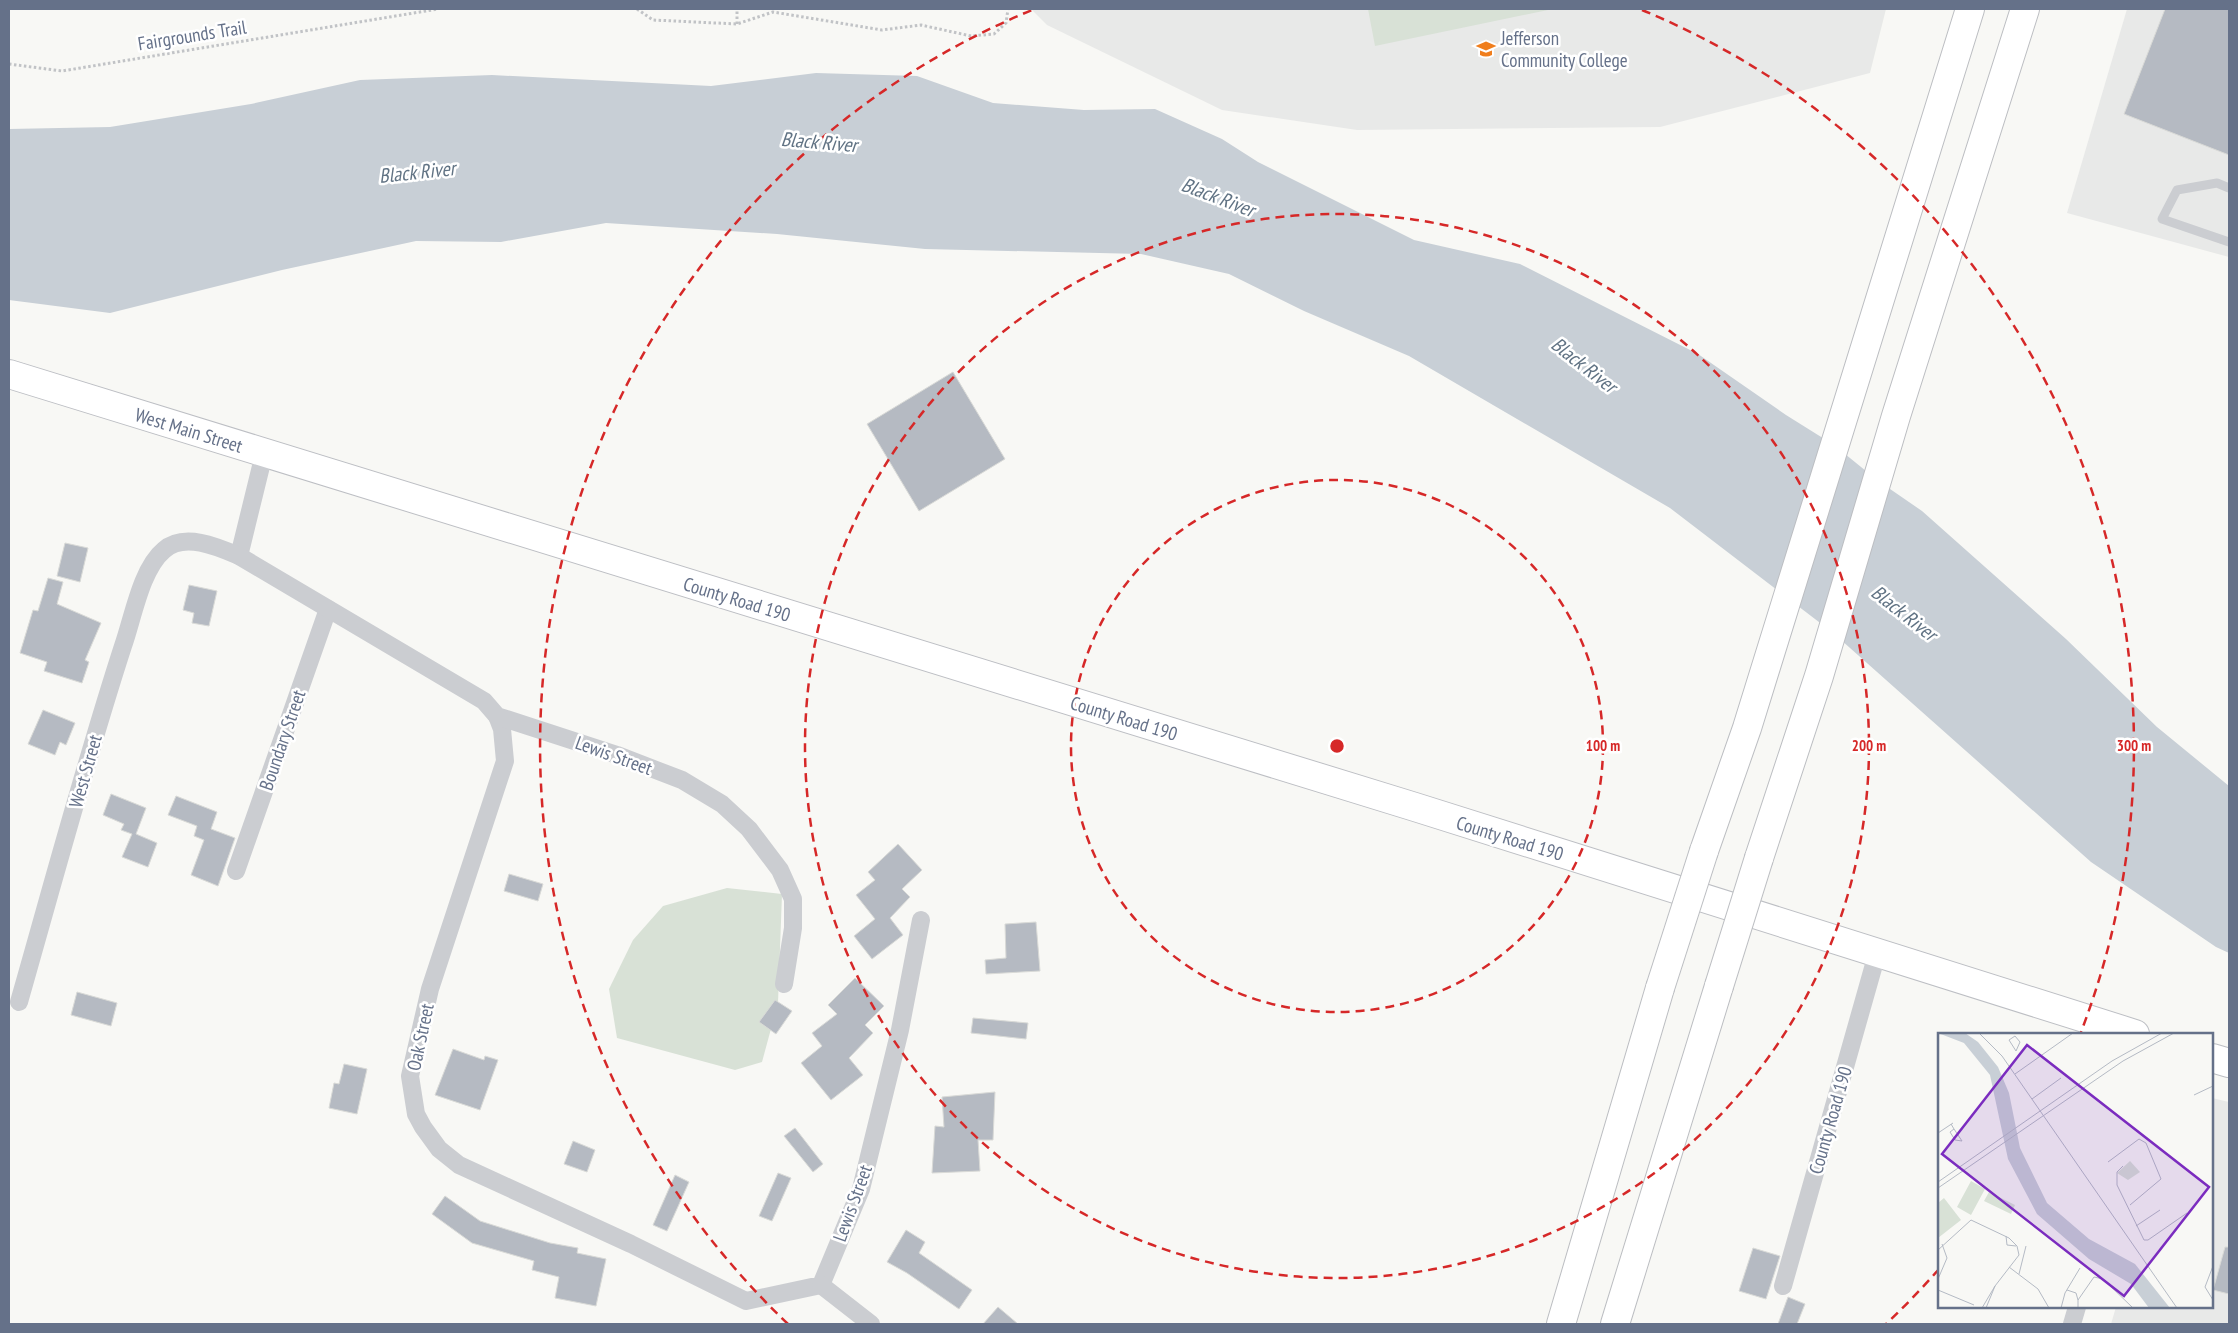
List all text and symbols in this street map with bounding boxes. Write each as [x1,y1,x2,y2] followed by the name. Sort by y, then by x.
[136,15,248,55] street label: Fairgrounds Trail
[1500,26,1628,72] place label: Jefferson Community College
[1475,38,1497,60] school or university icon: Jefferson Community College
[780,126,861,158] water label: Black River
[378,155,459,189] water label: Black River
[1178,171,1261,224] water label: Black River
[1546,331,1624,400] water label: Black River
[132,402,246,458] street label: West Main Street
[681,571,793,627] street label: County Road 190
[1866,579,1944,648] water label: Black River
[254,686,311,793] street label: Boundary Street
[1068,690,1180,746] street label: County Road 190
[572,730,656,780] street label: Lewis Street
[63,731,107,810] street label: West Street
[1586,736,1620,755] text: 100 m
[1852,736,1886,755] text: 200 m
[2117,736,2151,755] text: 300 m
[1328,737,1346,755] centre of rings
[1454,810,1566,866] street label: County Road 190
[401,1000,439,1073] street label: Oak Street
[1938,1033,2213,1308] inset map
[1803,1063,1857,1177] street label: County Road 190
[827,1161,877,1245] street label: Lewis Street

